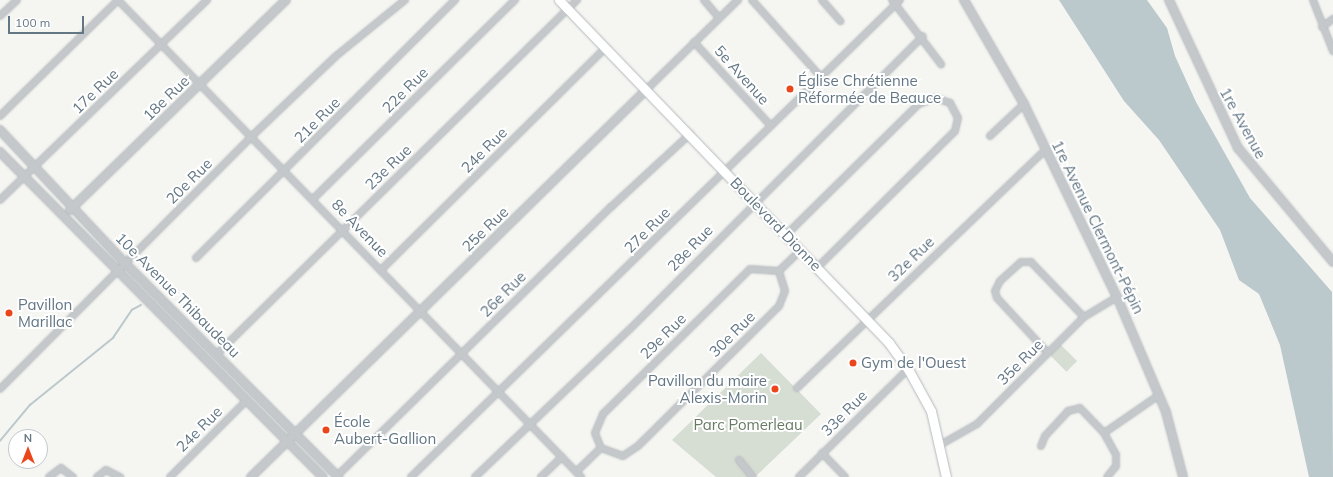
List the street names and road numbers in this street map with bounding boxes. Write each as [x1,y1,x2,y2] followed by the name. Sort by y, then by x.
[711,42,773,108] street label: 5e Avenue
[378,63,432,117] street label: 22e Rue
[68,65,122,117] street label: 17e Rue
[139,72,193,124] street label: 18e Rue
[1216,84,1270,162] street label: 1re Avenue
[290,93,344,147] street label: 21e Rue
[457,123,511,177] street label: 24e Rue
[1048,137,1148,317] street label: 1re Avenue Clermont-Pépin
[361,141,415,193] street label: 23e Rue
[162,154,216,208] street label: 20e Rue
[727,173,825,275] street label: Boulevard Dionne
[328,195,392,261] street label: 8e Avenue
[458,203,512,255] street label: 25e Rue
[620,203,674,257] street label: 27e Rue
[664,221,716,275] street label: 28e Rue
[112,229,244,361] street label: 10e Avenue Thibaudeau
[884,233,938,285] street label: 32e Rue
[476,267,530,321] street label: 26e Rue
[705,307,759,361] street label: 30e Rue
[636,309,690,363] street label: 29e Rue
[993,335,1047,389] street label: 35e Rue
[817,386,871,440] street label: 33e Rue
[172,402,226,456] street label: 24e Rue

